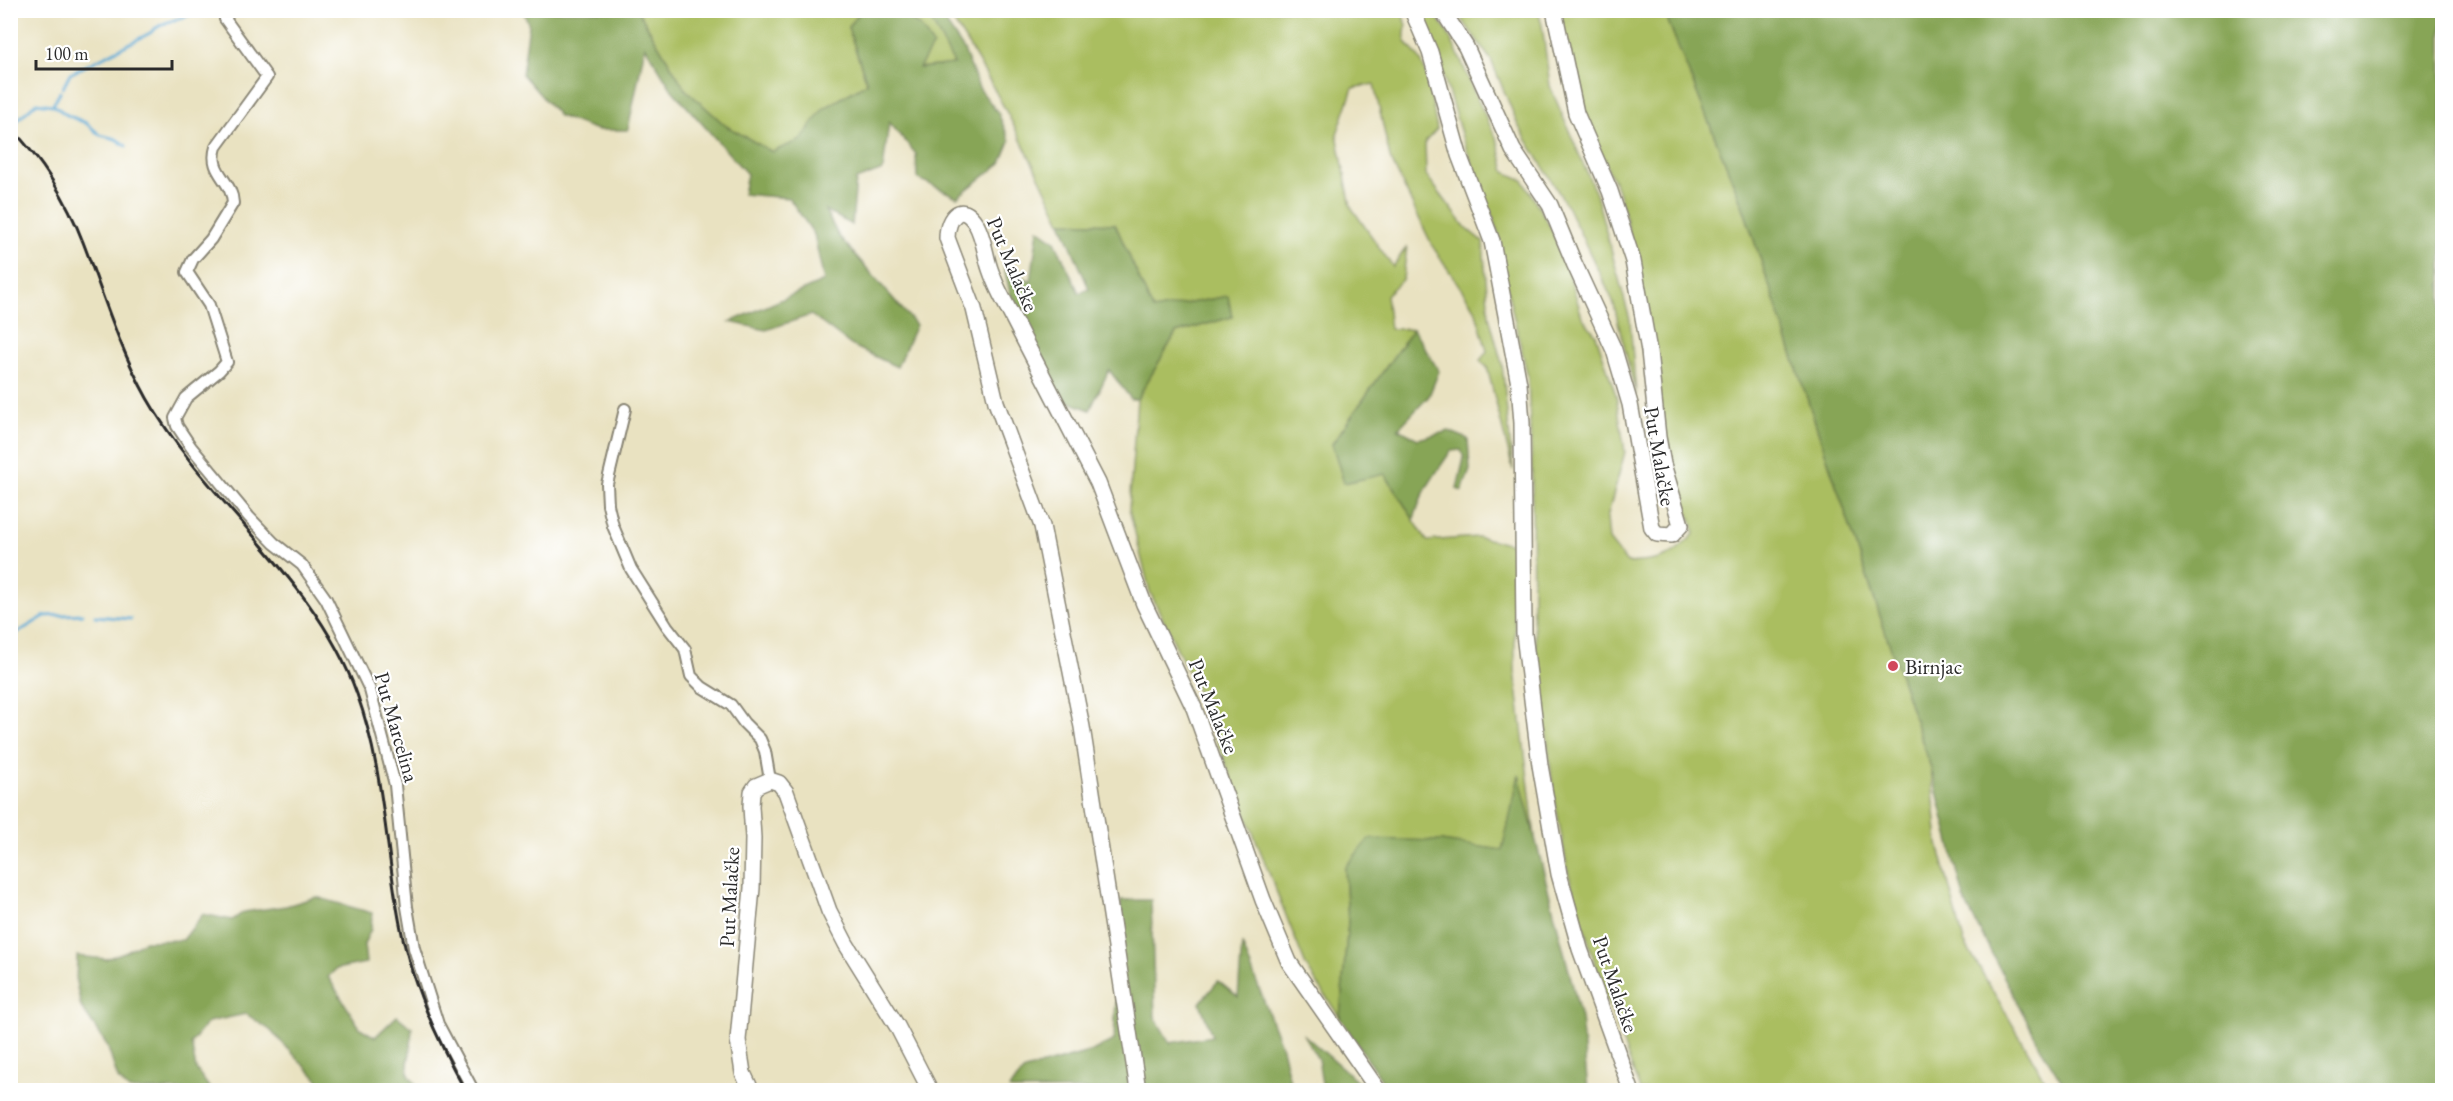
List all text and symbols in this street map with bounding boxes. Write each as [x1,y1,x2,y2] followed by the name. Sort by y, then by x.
[36,33,172,71] scale bar
[45,42,89,65] text: 100 m
[981,213,1045,315] street label: Put Malačke
[1638,404,1682,508] street label: Put Malačke
[1905,653,1962,680] place label: Birnjac
[1183,654,1245,758] street label: Put Malačke
[1886,659,1900,673] marker: Birnjac
[368,669,426,786] street label: Put Marcelina
[713,846,745,948] street label: Put Malačke
[1587,932,1645,1036] street label: Put Malačke

